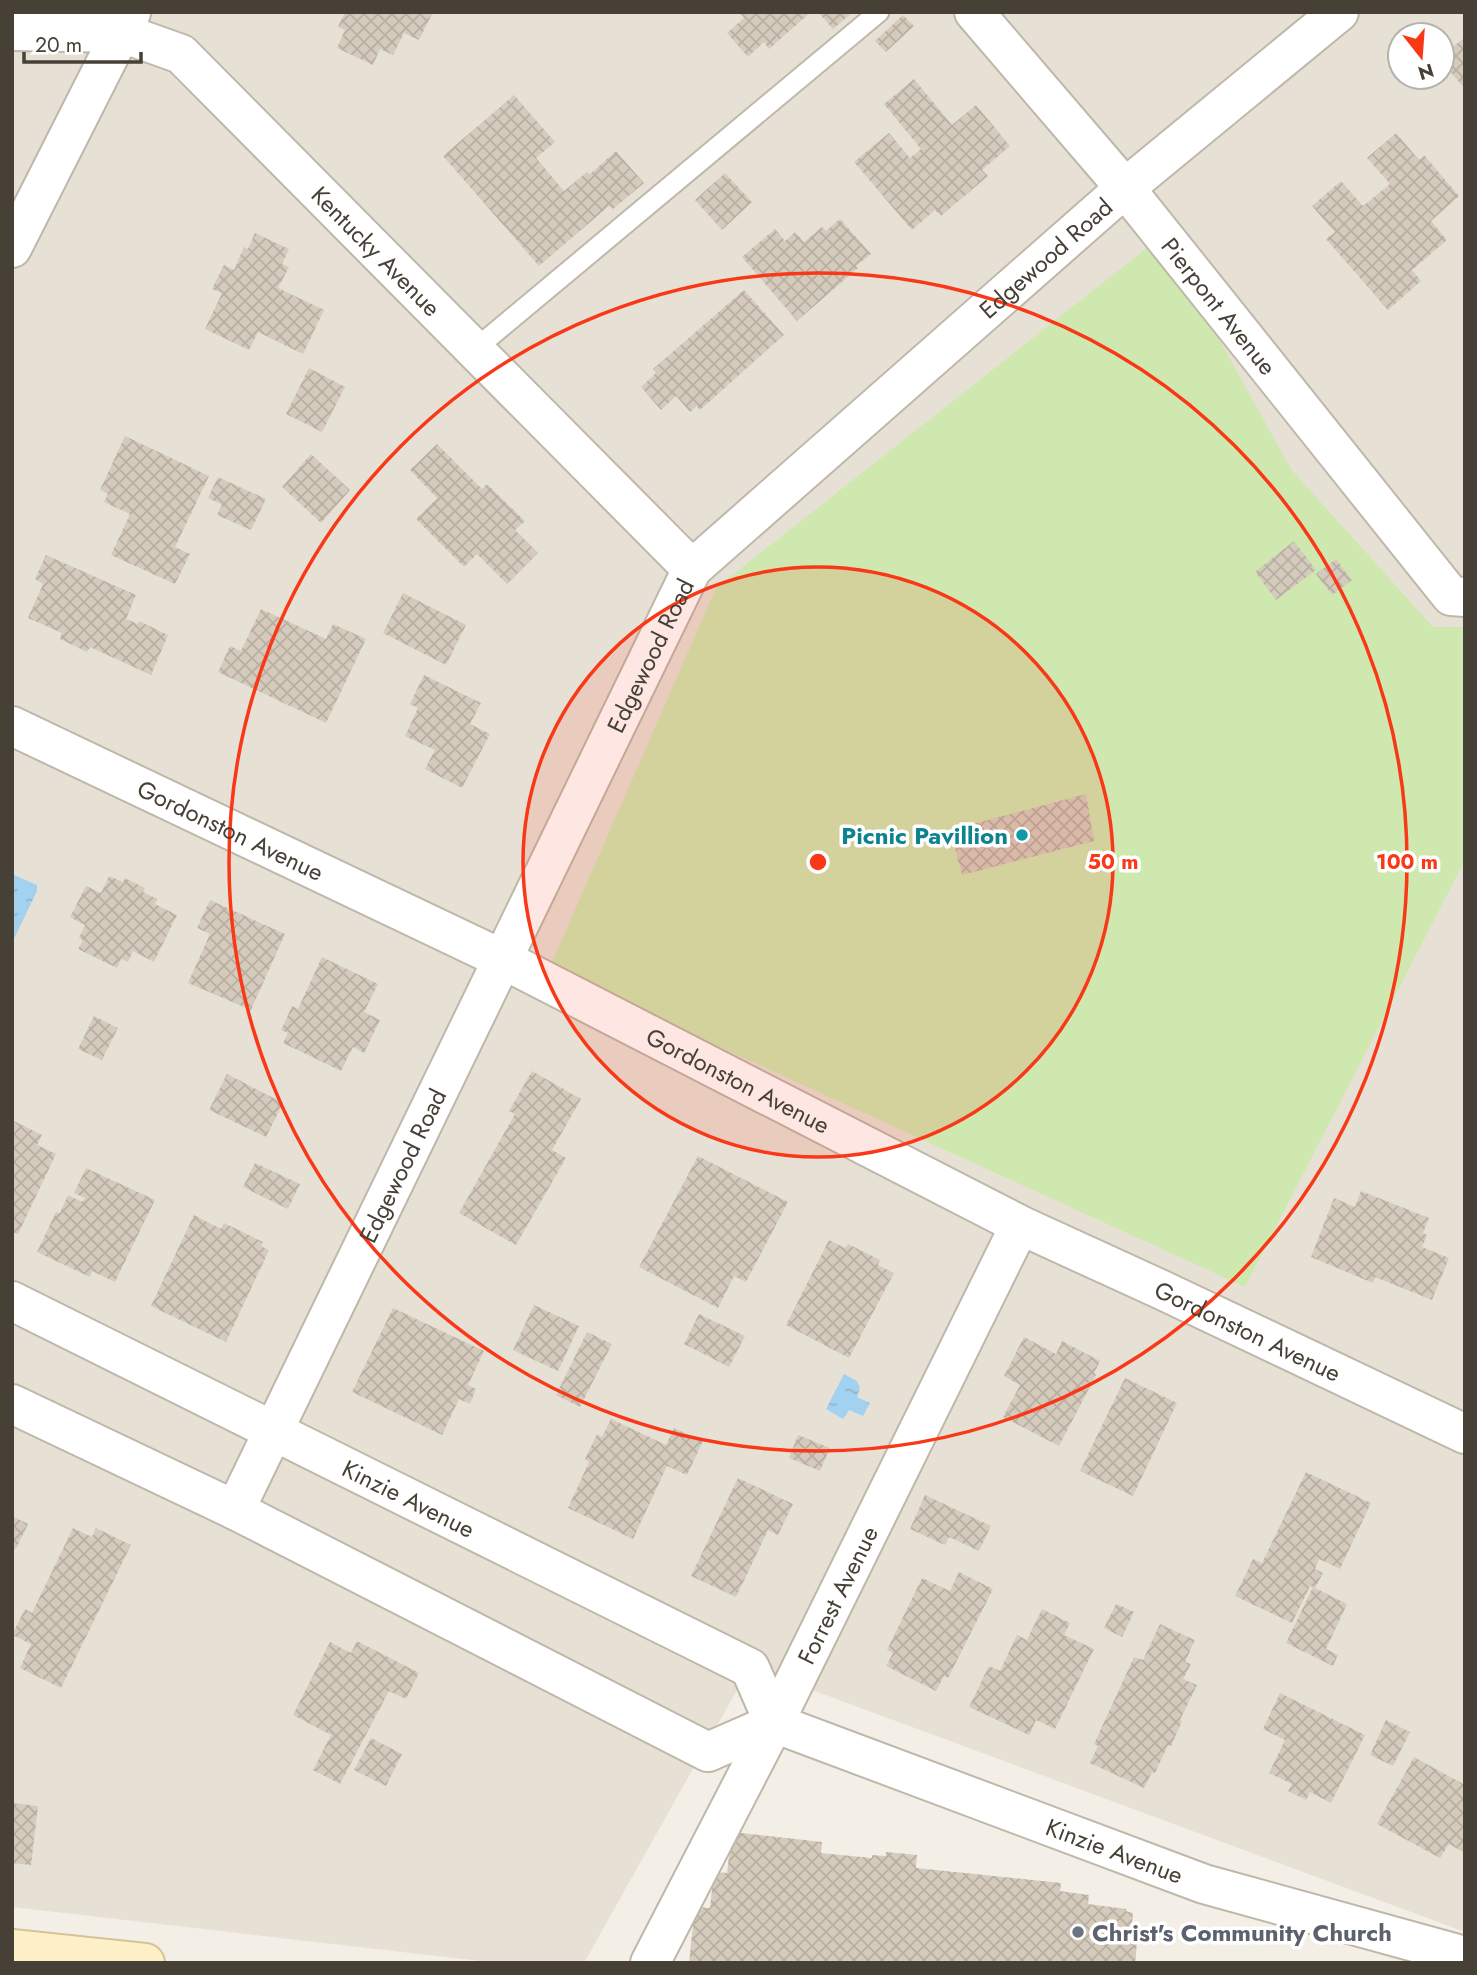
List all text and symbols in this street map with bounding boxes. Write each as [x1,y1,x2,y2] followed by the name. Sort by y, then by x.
[24,21,142,65] scale bar
[1386,21,1456,91] north arrow
[35,30,82,60] text: 20 m
[1415,57,1437,87] text: N
[304,178,449,324] street label: Kentucky Avenue
[971,189,1120,326] street label: Edgewood Road
[1153,230,1285,382] street label: Pierpont Avenue
[598,572,702,738] street label: Edgewood Road
[132,771,330,889] street label: Gordonston Avenue
[841,818,1008,853] place label: Picnic Pavillion
[1014,827,1030,843] marker: Picnic Pavillion
[1088,847,1138,877] text: 50 m
[1376,847,1438,877] text: 100 m
[806,850,830,874] centre of rings
[640,1018,836,1142] street label: Gordonston Avenue
[350,1083,455,1248] street label: Edgewood Road
[1149,1271,1347,1390] street label: Gordonston Avenue
[336,1451,481,1546] street label: Kinzie Avenue
[788,1520,886,1670] street label: Forrest Avenue
[1041,1809,1188,1892] street label: Kinzie Avenue
[1092,1915,1392,1950] place label: Christ's Community Church
[1070,1924,1086,1940] marker: Christ's Community Church

